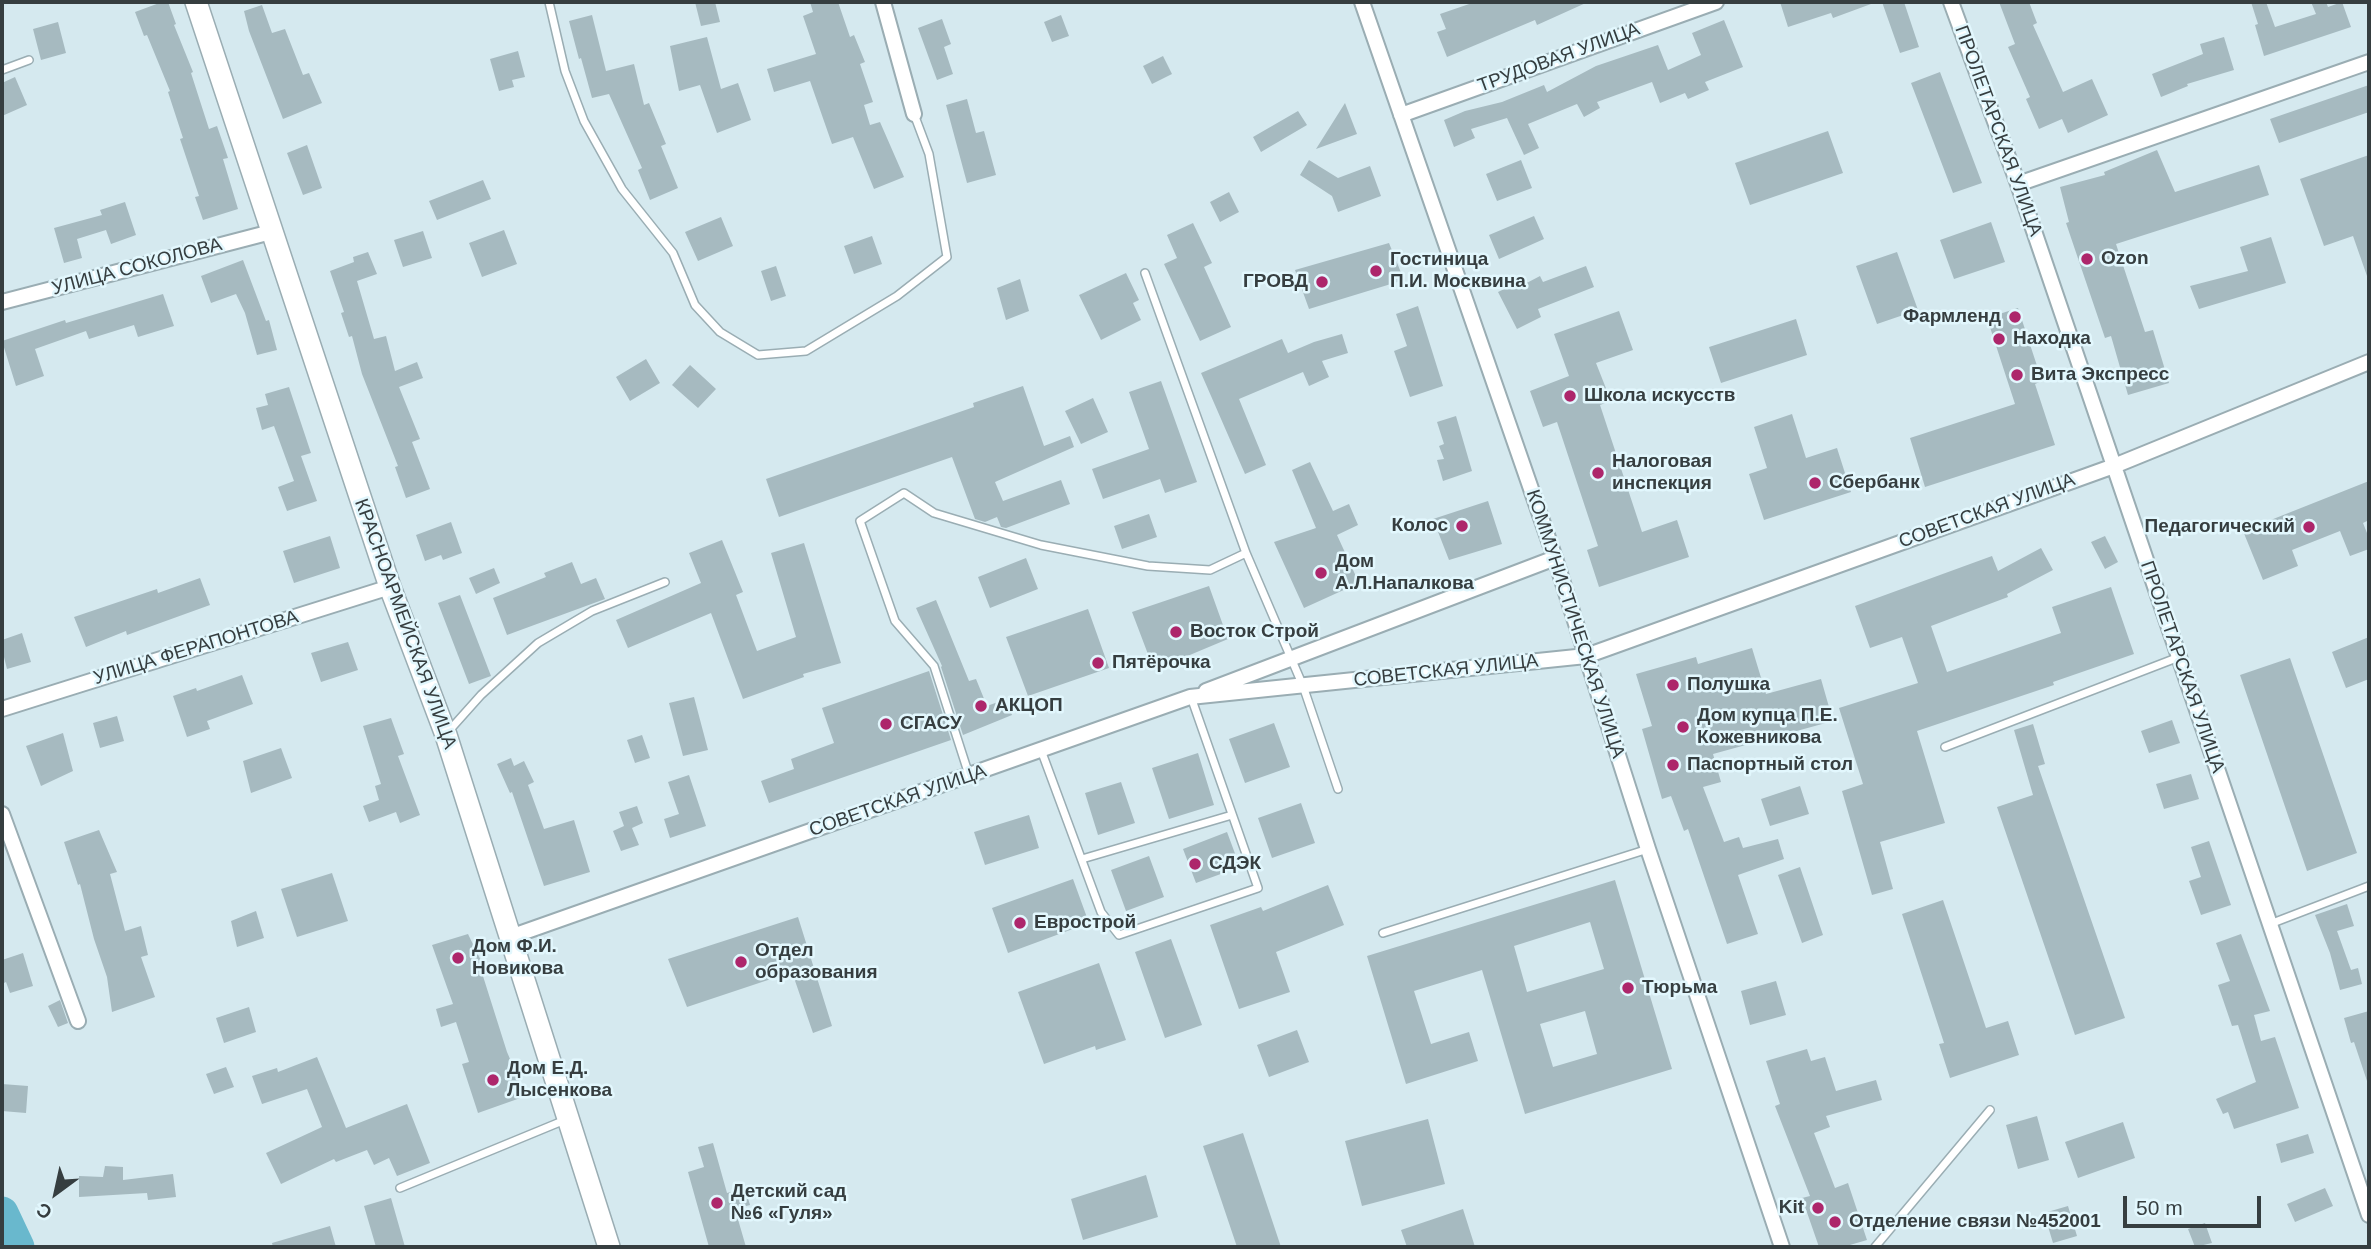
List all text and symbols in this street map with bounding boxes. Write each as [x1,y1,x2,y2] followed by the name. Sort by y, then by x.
[1475,18,1643,98] street label: ТРУДОВАЯ УЛИЦА
[1949,23,2047,239] street label: ПРОЛЕТАРСКАЯ УЛИЦА
[50,233,224,301] street label: УЛИЦА СОКОЛОВА
[2101,248,2148,270] place label: Ozon
[1390,249,1526,293] place label: Гостиница П.И. Москвина
[2079,251,2095,267] marker: Ozon
[1368,263,1384,279] marker: Гостиница П.И. Москвина
[1243,271,1308,293] place label: ГРОВД
[1314,274,1330,290] marker: ГРОВД
[1903,306,2001,328] place label: Фармленд
[2007,309,2023,325] marker: Фармленд
[2013,328,2091,350] place label: Находка
[1991,331,2007,347] marker: Находка
[2031,364,2169,386] place label: Вита Экспресс
[2009,367,2025,383] marker: Вита Экспресс
[1584,385,1735,407] place label: Школа искусств
[1562,388,1578,404] marker: Школа искусств
[1612,451,1712,495] place label: Налоговая инспекция
[1590,465,1606,481] marker: Налоговая инспекция
[1896,469,2078,553] street label: СОВЕТСКАЯ УЛИЦА
[1829,472,1920,494] place label: Сбербанк
[1807,475,1823,491] marker: Сбербанк
[1521,487,1629,761] street label: КОММУНИСТИЧЕСКАЯ УЛИЦА
[349,496,461,752] street label: КРАСНОАРМЕЙСКАЯ УЛИЦА
[1392,515,1448,537] place label: Колос
[2145,516,2295,538] place label: Педагогический
[1454,518,1470,534] marker: Колос
[2301,519,2317,535] marker: Педагогический
[1335,551,1474,595] place label: Дом А.Л.Напалкова
[2135,558,2229,776] street label: ПРОЛЕТАРСКАЯ УЛИЦА
[1313,565,1329,581] marker: Дом А.Л.Напалкова
[91,606,301,690] street label: УЛИЦА ФЕРАПОНТОВА
[1190,621,1319,643] place label: Восток Строй
[1168,624,1184,640] marker: Восток Строй
[1352,650,1540,692] street label: СОВЕТСКАЯ УЛИЦА
[1112,652,1210,674] place label: Пятёрочка
[1090,655,1106,671] marker: Пятёрочка
[1687,674,1770,696] place label: Полушка
[1665,677,1681,693] marker: Полушка
[995,695,1063,717] place label: АКЦОП
[973,698,989,714] marker: АКЦОП
[1697,705,1838,749] place label: Дом купца П.Е. Кожевникова
[900,713,962,735] place label: СГАСУ
[878,716,894,732] marker: СГАСУ
[1675,719,1691,735] marker: Дом купца П.Е. Кожевникова
[1687,754,1853,776] place label: Паспортный стол
[1665,757,1681,773] marker: Паспортный стол
[806,760,990,842] street label: СОВЕТСКАЯ УЛИЦА
[1209,853,1261,875] place label: СДЭК
[1187,856,1203,872] marker: СДЭК
[1034,912,1136,934] place label: Еврострой
[1012,915,1028,931] marker: Еврострой
[472,936,564,980] place label: Дом Ф.И. Новикова
[755,940,878,984] place label: Отдел образования
[450,950,466,966] marker: Дом Ф.И. Новикова
[733,954,749,970] marker: Отдел образования
[1642,977,1717,999] place label: Тюрьма
[1620,980,1636,996] marker: Тюрьма
[507,1058,612,1102] place label: Дом Е.Д. Лысенкова
[485,1072,501,1088] marker: Дом Е.Д. Лысенкова
[21,1158,91,1228] north arrow
[731,1181,846,1225] place label: Детский сад №6 «Гуля»
[2126,1182,2264,1226] scale bar
[709,1195,725,1211] marker: Детский сад №6 «Гуля»
[2136,1196,2183,1219] text: 50 m
[1779,1197,1804,1219] place label: Kit
[33,1198,56,1224] text: С
[1810,1200,1826,1216] marker: Kit
[1849,1211,2101,1233] place label: Отделение связи №452001
[1827,1214,1843,1230] marker: Отделение связи №452001

